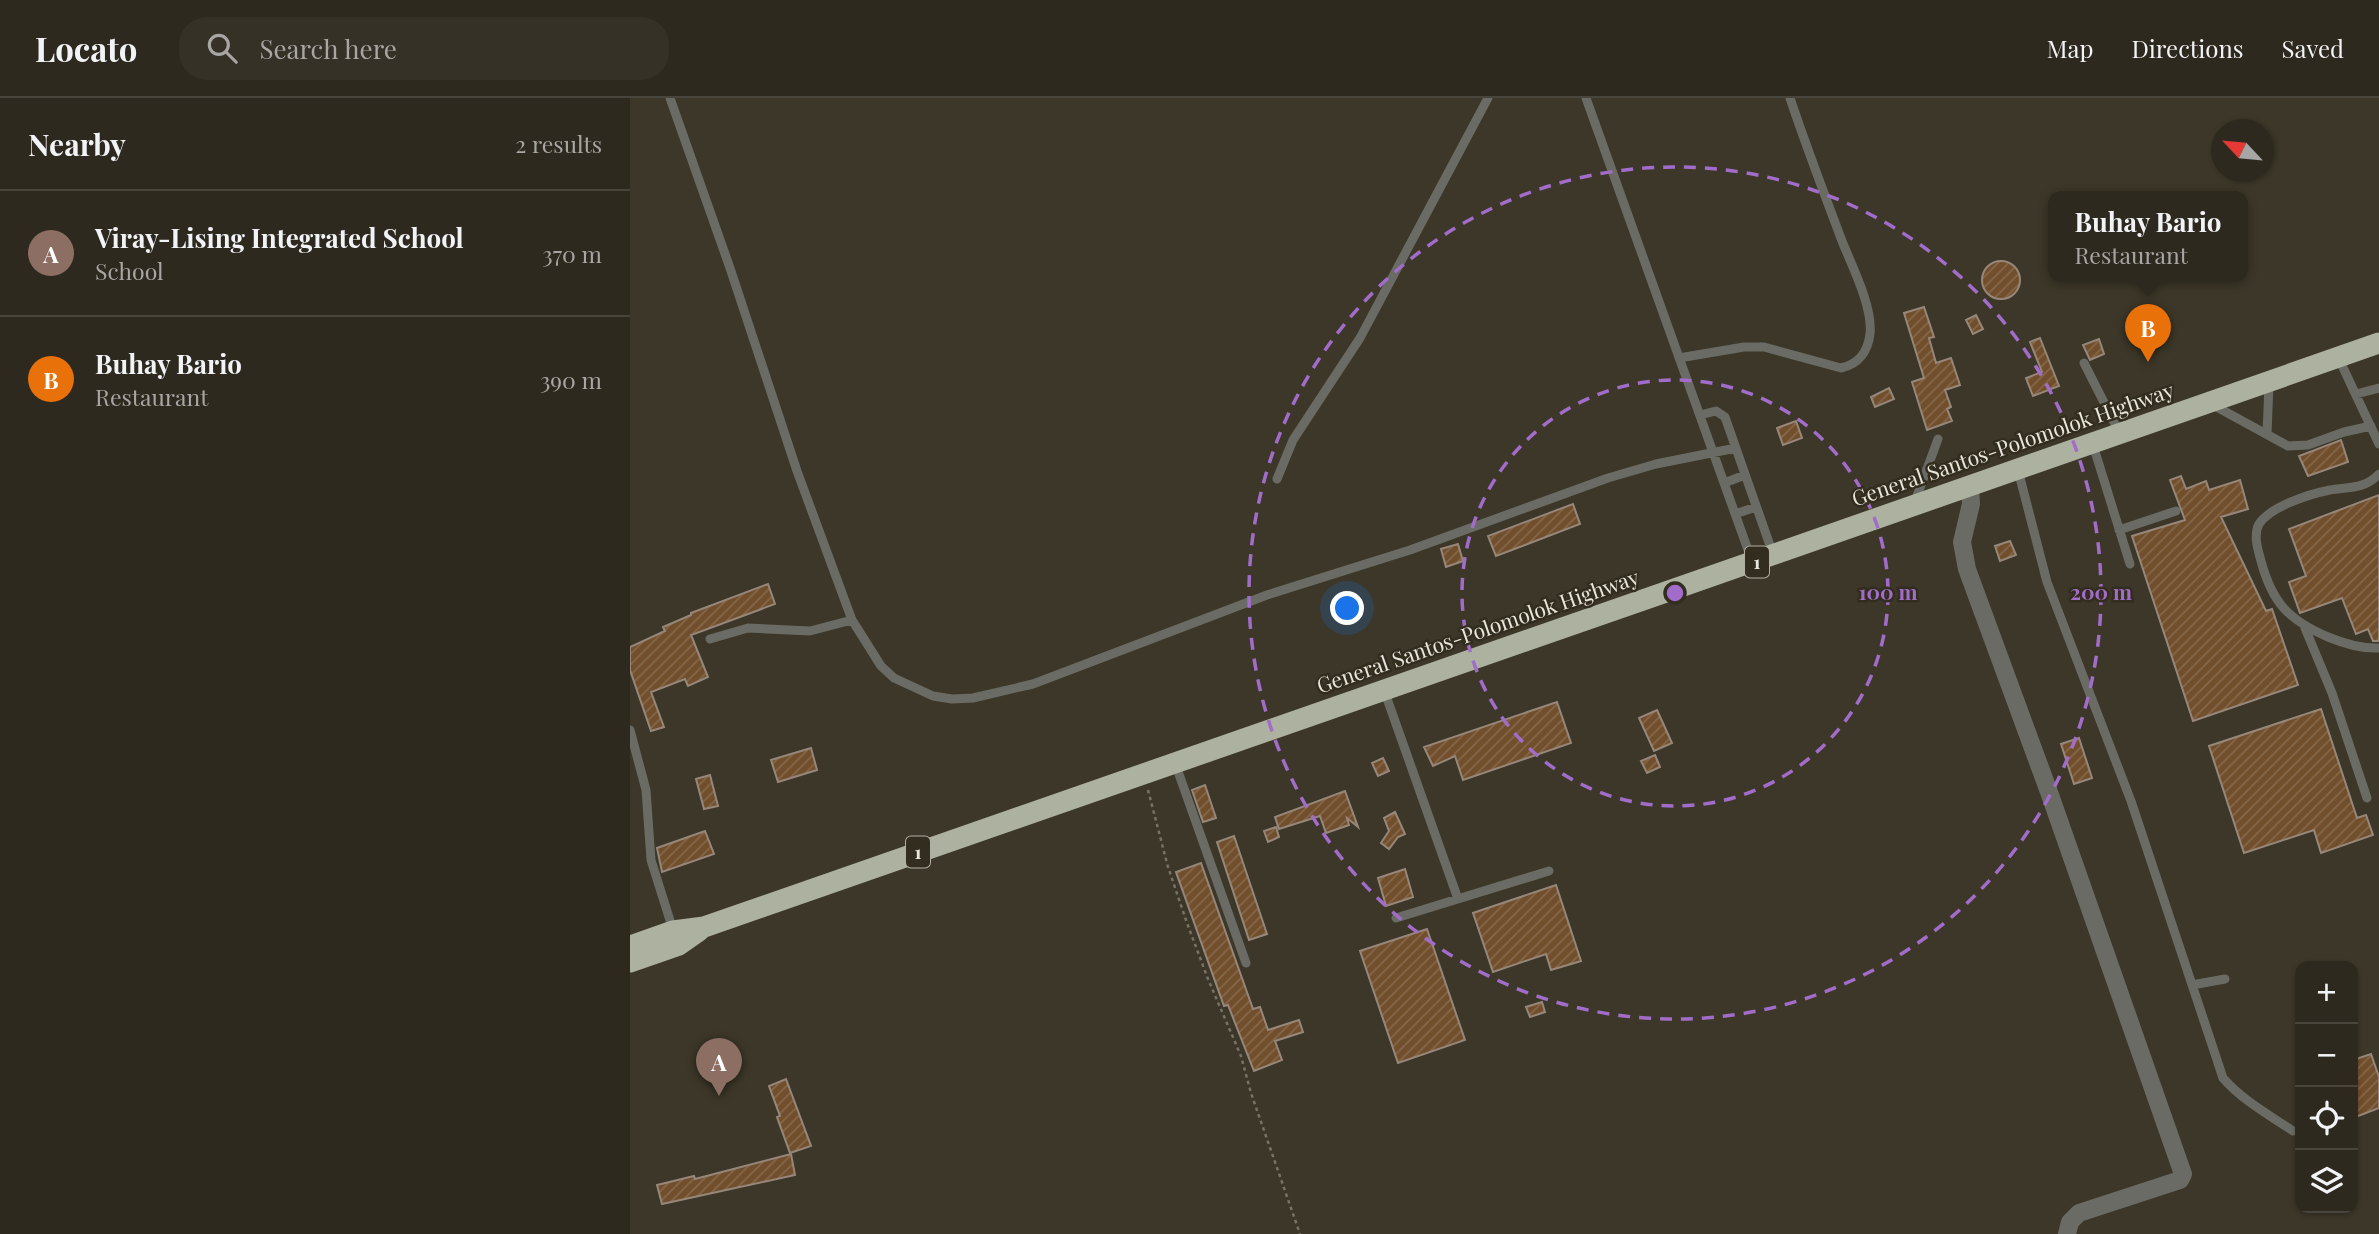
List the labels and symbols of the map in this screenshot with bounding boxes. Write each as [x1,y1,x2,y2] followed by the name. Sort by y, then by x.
[2211,119,2274,182] north arrow
[2125,304,2171,362] pin: B
[1847,375,2178,512] street label: General Santos-Polomolok Highway
[1745,547,1769,578] road number: 1
[1312,562,1643,699] street label: General Santos-Polomolok Highway
[1858,577,1918,605] text: 100 m
[2070,577,2132,605] text: 200 m
[1663,581,1687,605] centre of rings
[1330,591,1364,625] your location
[906,836,930,867] road number: 1
[696,1038,742,1096] pin: A

